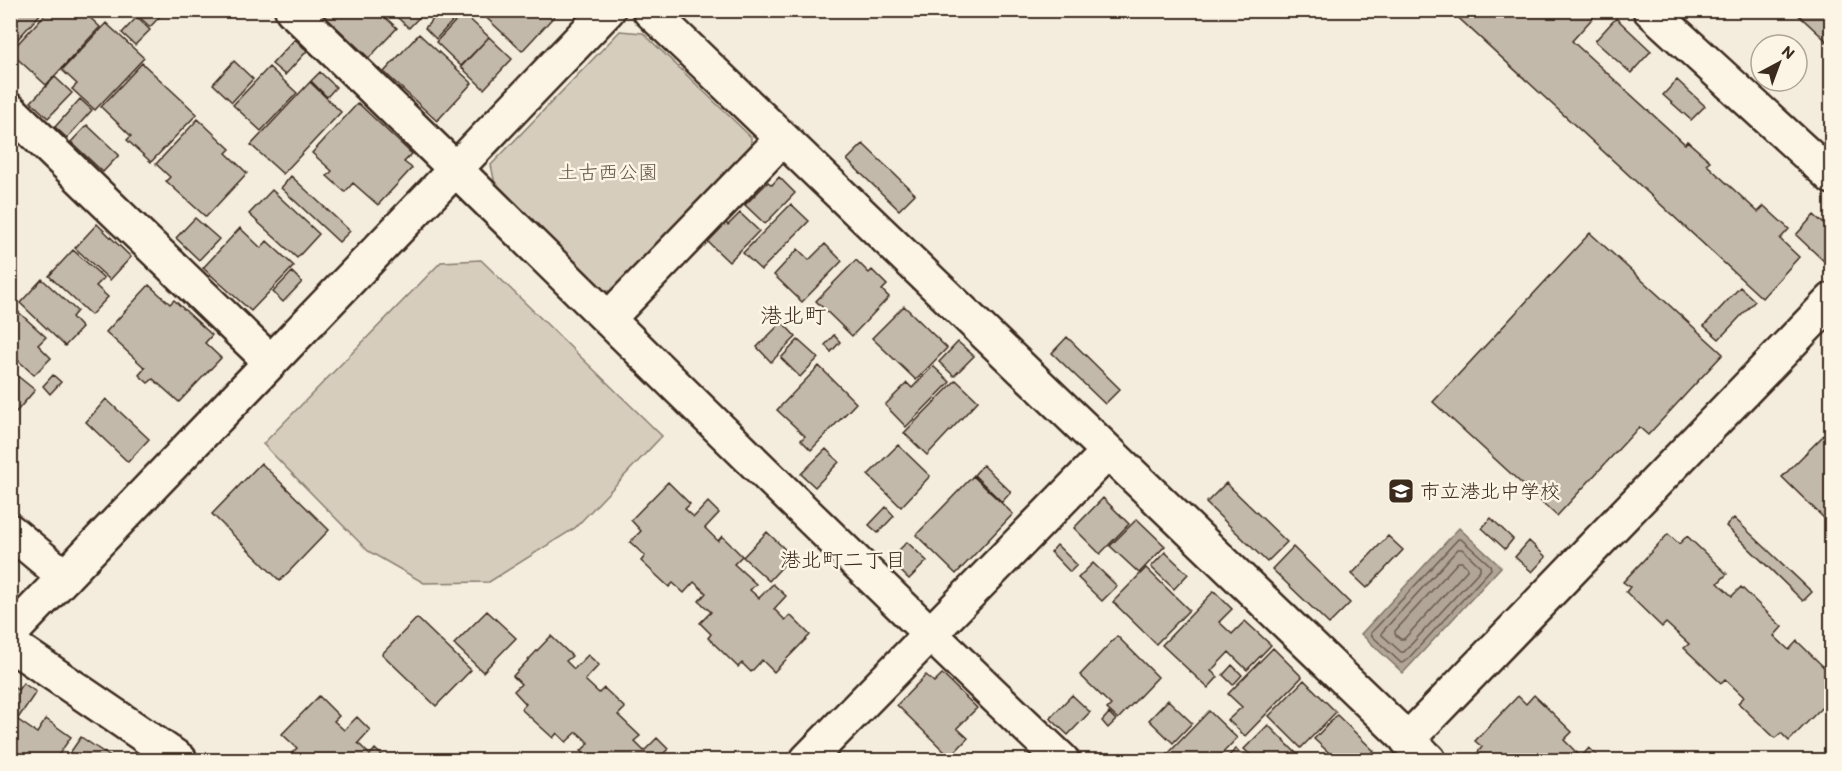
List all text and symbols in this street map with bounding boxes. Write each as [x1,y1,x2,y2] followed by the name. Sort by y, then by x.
[1749,33,1809,93] north arrow
[1778,41,1799,63] text: N
[558,160,658,184] park label: 土古西公園
[760,302,826,329] district label: 港北町
[1386,476,1416,506] school or university icon: 市立港北中学校
[1420,479,1560,503] place label: 市立港北中学校
[780,547,906,572] district label: 港北町二丁目

